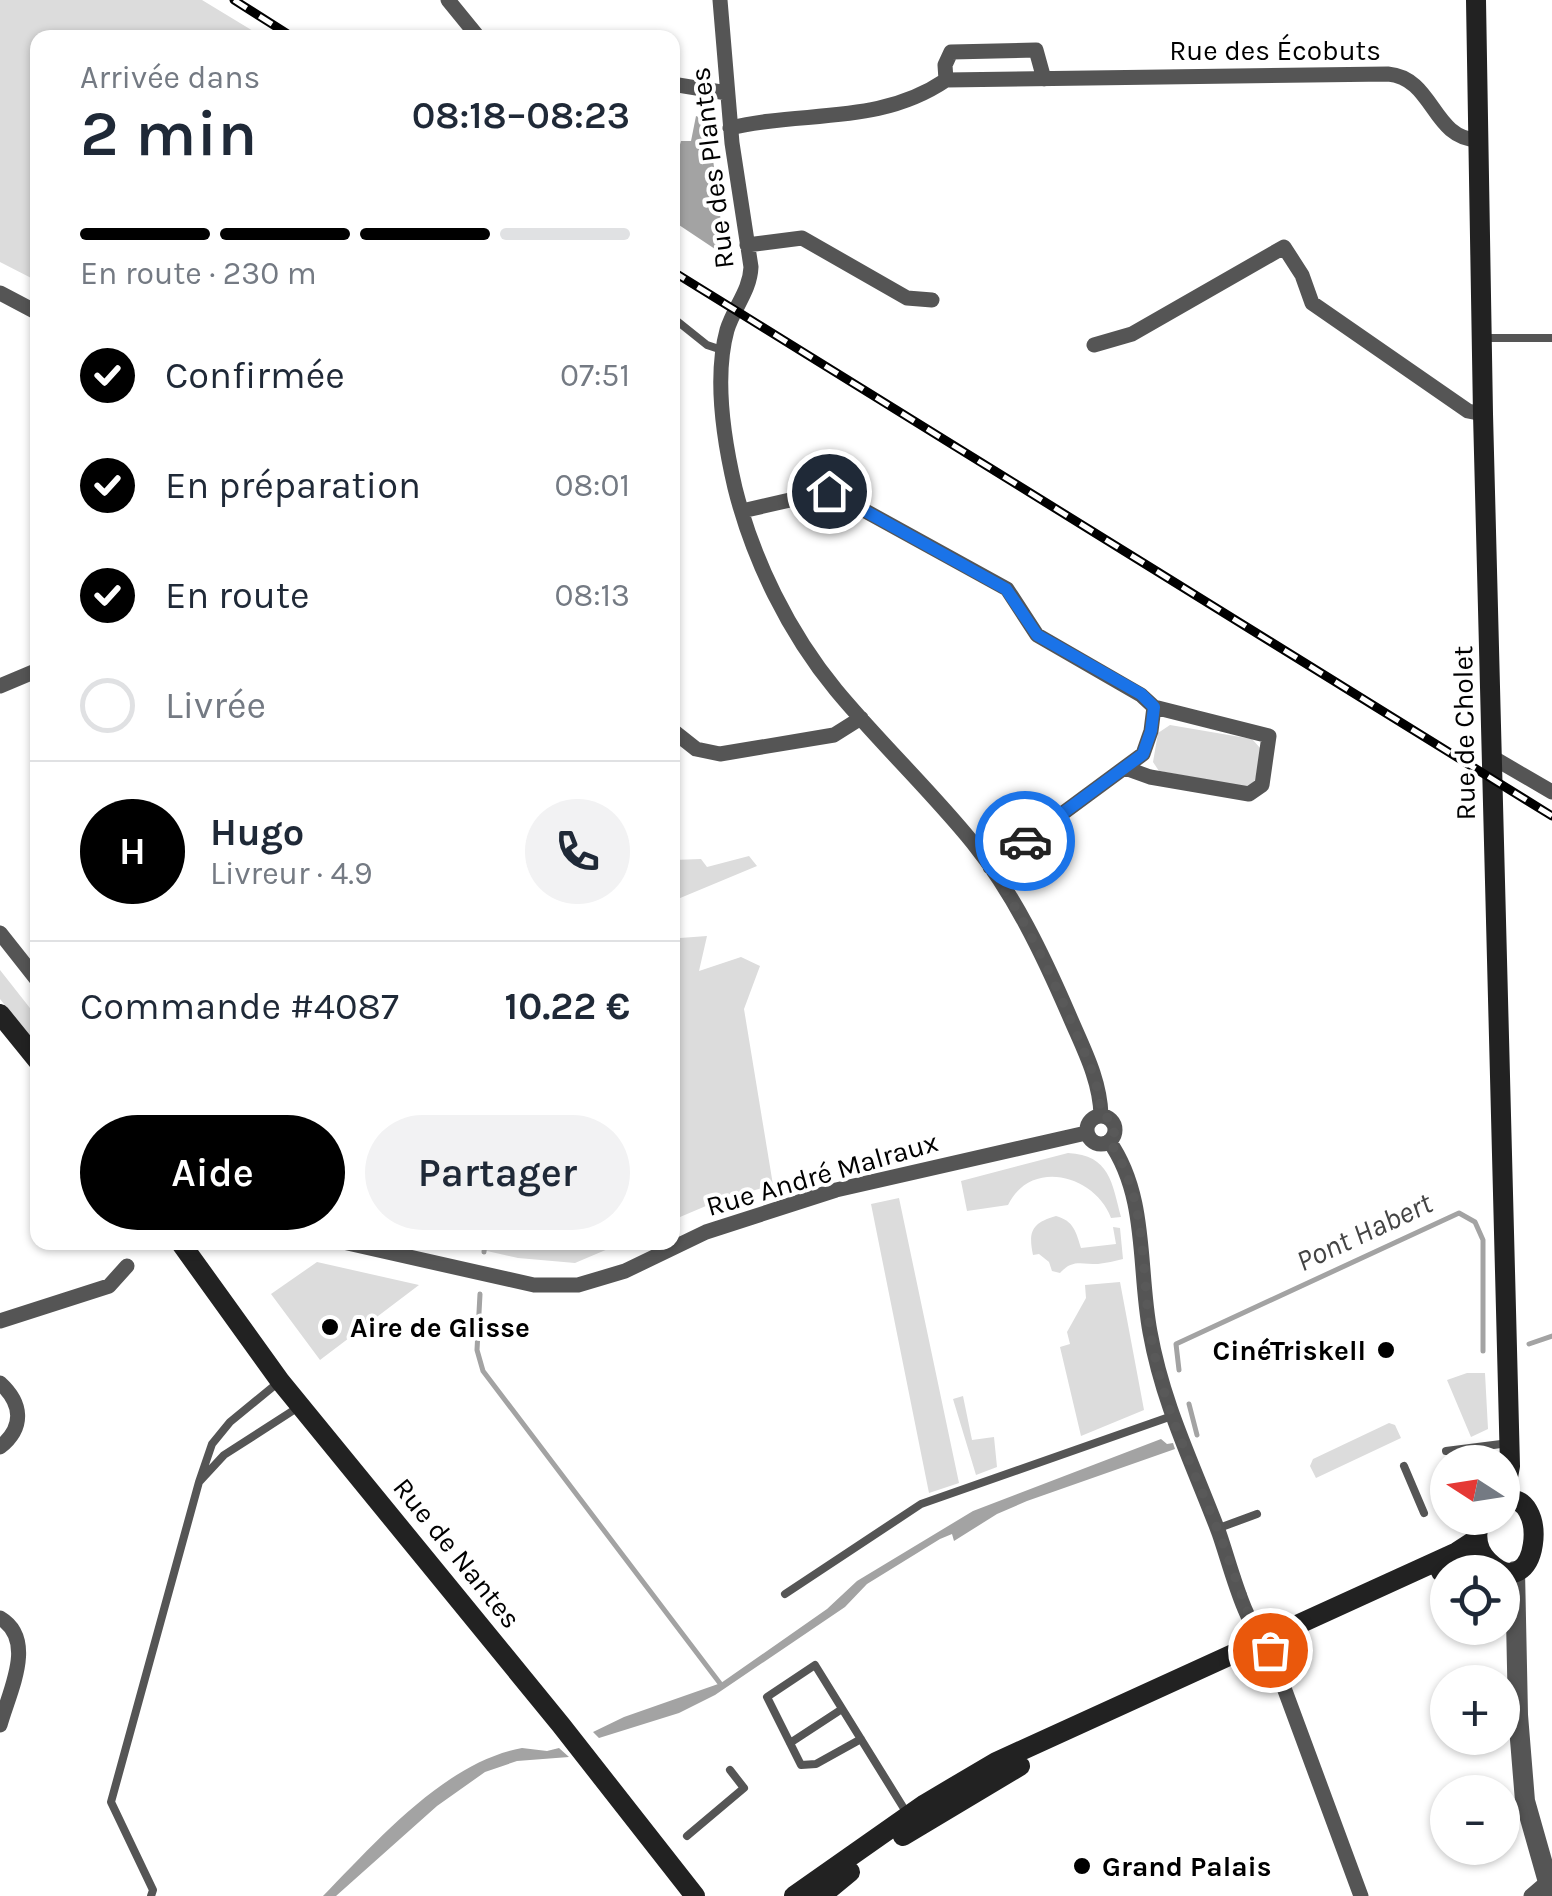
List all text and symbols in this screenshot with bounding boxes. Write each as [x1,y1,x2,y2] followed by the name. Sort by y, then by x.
[1169,33,1381,67] street label: Rue des Écobuts
[80,59,260,96] text: Arrivée dans
[683,65,741,271] street label: Rue des Plantes
[412,93,630,138] text: 08:18–08:23
[80,95,257,171] text: 2 min
[80,255,317,292] text: En route · 230 m
[80,348,135,403] icon: check
[165,353,345,398] text: Confirmée
[560,357,630,394] text: 07:51
[787,449,872,534] pin
[80,458,135,513] icon: check
[165,463,421,508] text: En préparation
[802,464,857,519] icon: home
[554,467,630,504] text: 08:01
[80,568,135,623] icon: check
[165,573,310,618] text: En route
[554,577,630,614] text: 08:13
[1446,645,1482,821] street label: Rue de Cholet
[165,683,266,728] text: Livrée
[975,791,1075,891] courier
[525,799,630,904] button: phone
[210,810,304,855] text: Hugo
[998,814,1053,869] icon: car
[119,829,146,874] text: H
[210,855,373,892] text: Livreur · 4.9
[80,984,399,1029] text: Commande #4087
[505,984,630,1029] text: 10.22 €
[80,1115,345,1230] button: Aide
[365,1115,630,1230] button: Partager
[702,1125,942,1223] street label: Rue André Malraux
[1290,1185,1438,1279] water label: Pont Habert
[350,1311,530,1344] place label: Aire de Glisse
[319,1316,341,1338] marker: Aire de Glisse
[1212,1334,1366,1367] place label: CinéTriskell
[1375,1339,1397,1361] marker: CinéTriskell
[1430,1445,1520,1535] north arrow
[1430,1445,1520,1865] map controls
[386,1471,528,1635] street label: Rue de Nantes
[1430,1555,1520,1645] button: locate
[1228,1608,1313,1693] pin
[1243,1623,1298,1678] icon: bag
[1430,1665,1520,1755] button: +
[1430,1775,1520,1865] button: −
[1102,1850,1272,1883] place label: Grand Palais
[1071,1855,1093,1877] marker: Grand Palais

